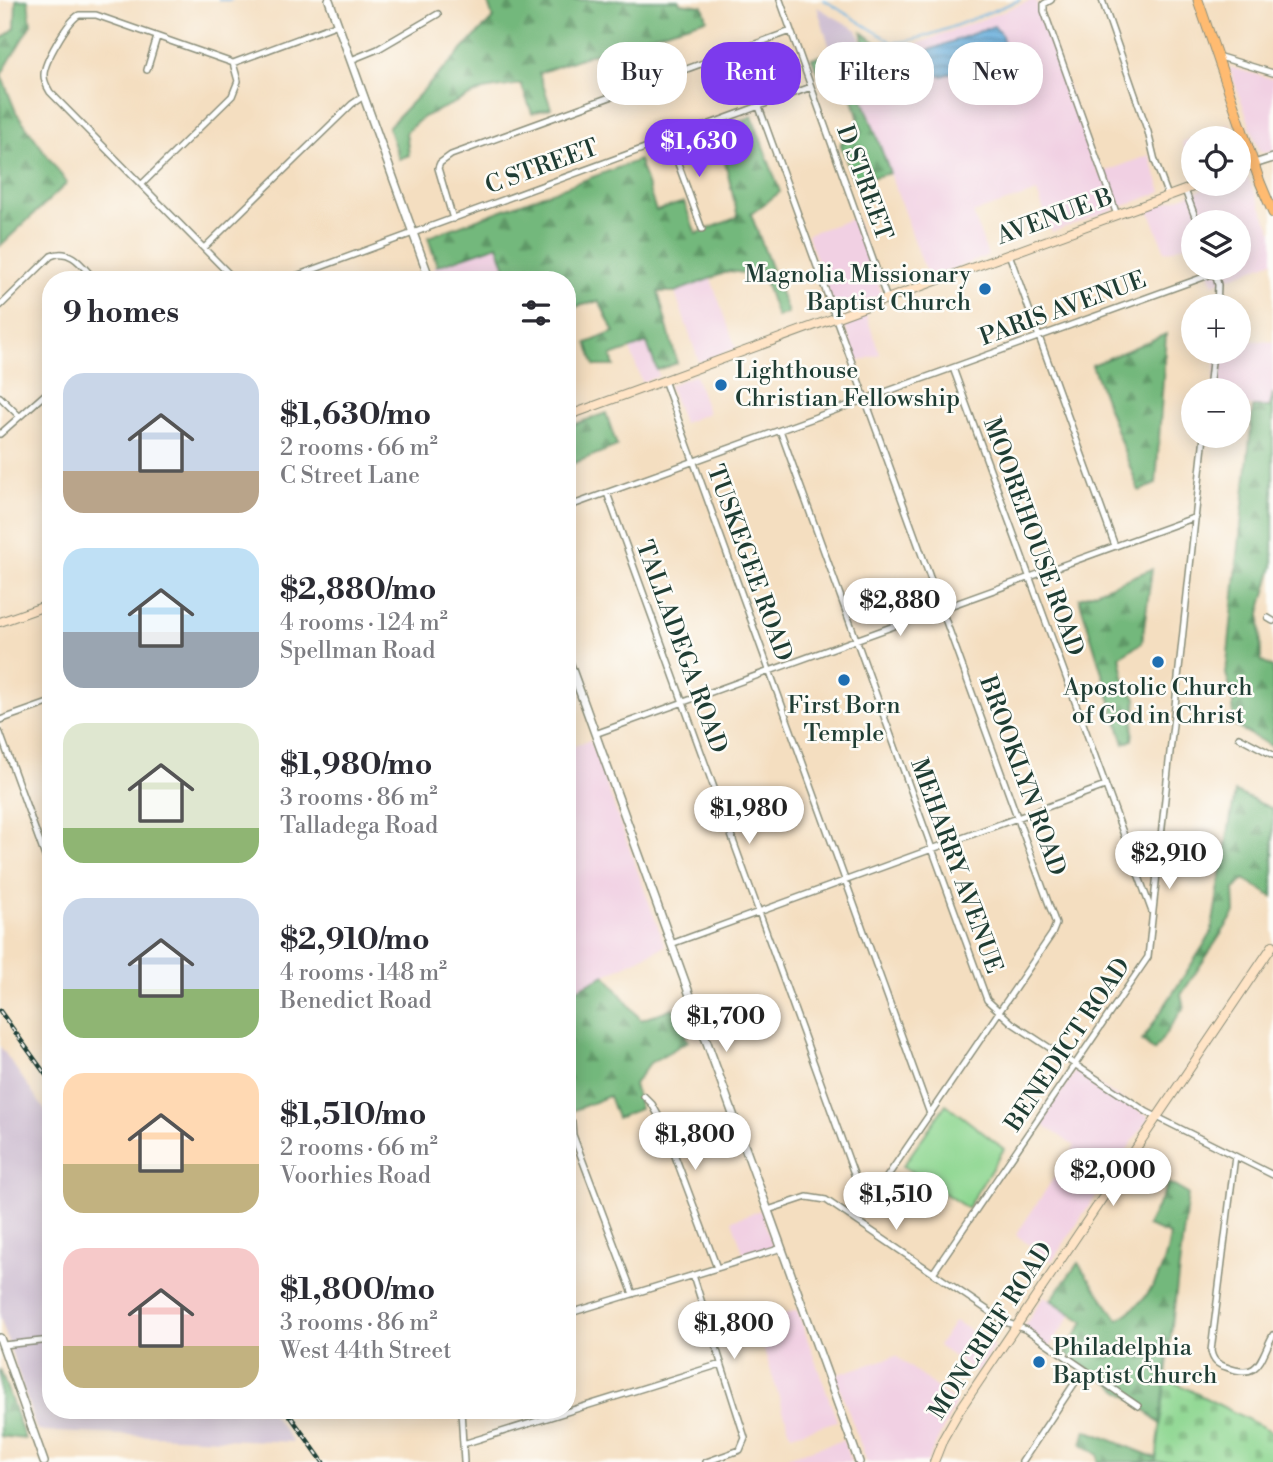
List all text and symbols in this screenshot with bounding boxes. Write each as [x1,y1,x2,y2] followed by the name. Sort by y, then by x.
[597,42,687,105] chip: Buy
[701,42,801,105] chip: Rent
[815,42,934,105] chip: Filters
[948,42,1043,105] chip: New
[642,120,756,179] pin: $1,630
[829,121,899,245] street label: D STREET
[1181,126,1251,448] map controls
[1181,126,1251,196] button: locate
[660,128,738,156] text: $1,630
[481,133,603,201] street label: C STREET
[992,182,1117,252] street label: AVENUE B
[1181,210,1251,280] button: layers
[744,260,971,318] place label: Magnolia Missionary Baptist Church
[976,265,1150,353] street label: PARIS AVENUE
[977,281,993,297] marker: Magnolia Missionary Baptist Church
[63,294,179,332] text: 9 homes
[517,294,555,332] icon: filters
[1181,294,1251,364] button: +
[735,356,960,414] place label: Lighthouse Christian Fellowship
[713,377,729,393] marker: Lighthouse Christian Fellowship
[1181,378,1251,448] button: −
[280,396,431,434] text: $1,630/mo
[119,401,203,485] icon: home
[976,414,1090,660] street label: MOOREHOUSE ROAD
[280,434,438,462] text: 2 rooms · 66 m²
[700,461,798,665] street label: TUSKEGEE ROAD
[280,462,420,490] text: C Street Lane
[629,536,733,758] street label: TALLADEGA ROAD
[280,571,437,609] text: $2,880/mo
[119,576,203,660] icon: home
[843,578,957,638] pin: $2,880
[859,587,941,615] text: $2,880
[280,609,448,637] text: 4 rooms · 124 m²
[280,637,435,665] text: Spellman Road
[1150,654,1166,670] marker: Apostolic Church of God in Christ
[972,671,1072,880] street label: BROOKLYN ROAD
[836,672,852,688] marker: First Born Temple
[1062,673,1253,731] place label: Apostolic Church of God in Christ
[787,691,901,749] place label: First Born Temple
[280,746,432,784] text: $1,980/mo
[119,751,203,835] icon: home
[903,754,1009,978] street label: MEHARRY AVENUE
[280,784,437,812] text: 3 rooms · 86 m²
[692,786,806,846] pin: $1,980
[710,795,788,823] text: $1,980
[280,812,438,840] text: Talladega Road
[1112,832,1226,891] pin: $2,910
[1131,840,1207,868] text: $2,910
[280,921,430,959] text: $2,910/mo
[119,926,203,1010] icon: home
[998,952,1137,1138] street label: BENEDICT ROAD
[280,959,447,987] text: 4 rooms · 148 m²
[280,987,432,1015] text: Benedict Road
[669,995,783,1054] pin: $1,700
[687,1003,765,1031] text: $1,700
[280,1096,426,1134] text: $1,510/mo
[119,1101,203,1185] icon: home
[638,1112,752,1172] pin: $1,800
[655,1121,735,1149] text: $1,800
[280,1134,438,1162] text: 2 rooms · 66 m²
[1056,1148,1170,1208] pin: $2,000
[1070,1157,1156,1185] text: $2,000
[280,1162,431,1190] text: Voorhies Road
[839,1172,953,1232] pin: $1,510
[859,1181,933,1209] text: $1,510
[922,1237,1060,1425] street label: MONCRIEF ROAD
[280,1271,435,1309] text: $1,800/mo
[119,1276,203,1360] icon: home
[677,1302,791,1361] pin: $1,800
[280,1309,437,1337] text: 3 rooms · 86 m²
[694,1310,774,1338] text: $1,800
[1052,1333,1217,1391] place label: Philadelphia Baptist Church
[280,1337,451,1365] text: West 44th Street
[1031,1354,1047,1370] marker: Philadelphia Baptist Church

